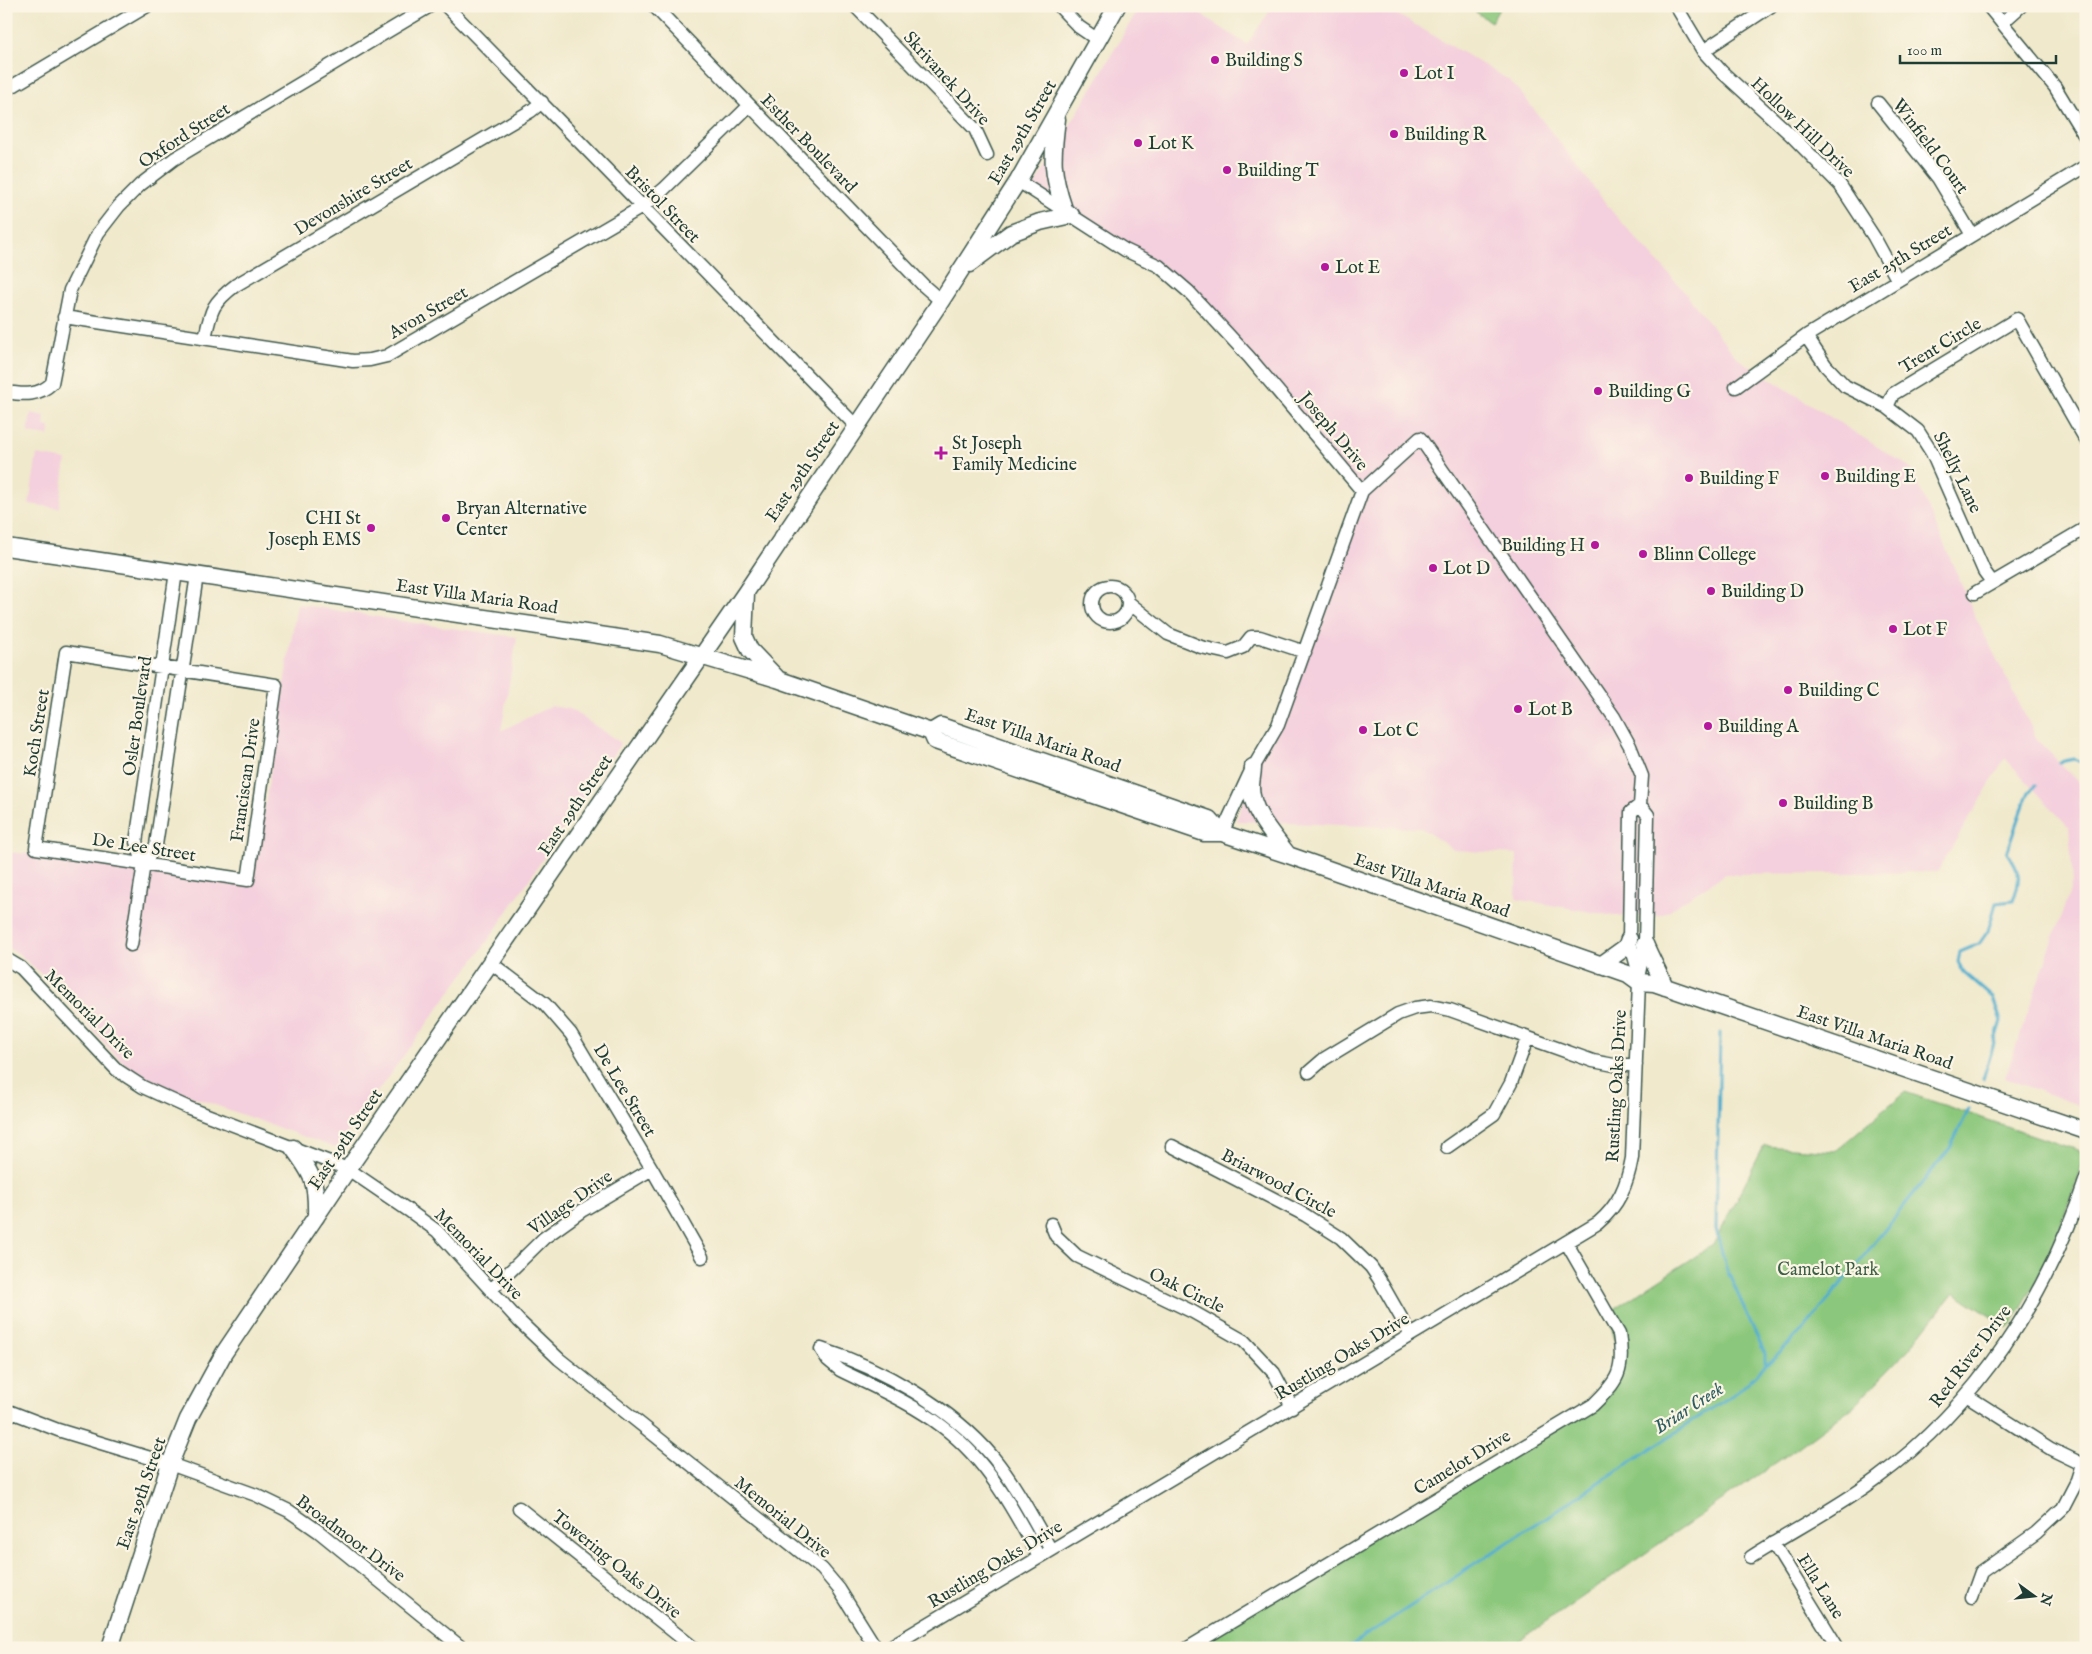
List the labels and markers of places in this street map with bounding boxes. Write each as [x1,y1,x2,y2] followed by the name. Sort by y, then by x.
[1225,50,1303,73] place label: Building S
[1209,54,1221,66] marker: Building S
[1414,63,1455,86] place label: Lot I
[1398,67,1410,79] marker: Lot I
[1404,124,1488,147] place label: Building R
[1388,128,1400,140] marker: Building R
[1148,133,1195,156] place label: Lot K
[1132,137,1144,149] marker: Lot K
[1237,160,1319,183] place label: Building T
[1221,164,1233,176] marker: Building T
[1335,257,1380,280] place label: Lot E
[1319,261,1331,273] marker: Lot E
[1608,381,1692,404] place label: Building G
[1592,385,1604,397] marker: Building G
[952,433,1077,477] place label: St Joseph Family Medicine
[934,446,948,460] marker: St Joseph Family Medicine
[1835,466,1916,489] place label: Building E
[1699,468,1780,491] place label: Building F
[1819,470,1831,482] marker: Building E
[1683,472,1695,484] marker: Building F
[456,498,587,542] place label: Bryan Alternative Center
[266,508,361,552] place label: CHI St Joseph EMS
[440,512,452,524] marker: Bryan Alternative Center
[365,522,377,534] marker: CHI St Joseph EMS
[1501,535,1585,558] place label: Building H
[1589,539,1601,551] marker: Building H
[1653,544,1756,567] place label: Blinn College
[1637,548,1649,560] marker: Blinn College
[1443,558,1490,581] place label: Lot D
[1427,562,1439,574] marker: Lot D
[1721,581,1804,604] place label: Building D
[1705,585,1717,597] marker: Building D
[1903,619,1948,642] place label: Lot F
[1887,623,1899,635] marker: Lot F
[1798,680,1880,703] place label: Building C
[1782,684,1794,696] marker: Building C
[1528,699,1573,722] place label: Lot B
[1512,703,1524,715] marker: Lot B
[1718,716,1800,739] place label: Building A
[1373,720,1419,743] place label: Lot C
[1702,720,1714,732] marker: Building A
[1357,724,1369,736] marker: Lot C
[1793,793,1874,816] place label: Building B
[1777,797,1789,809] marker: Building B

